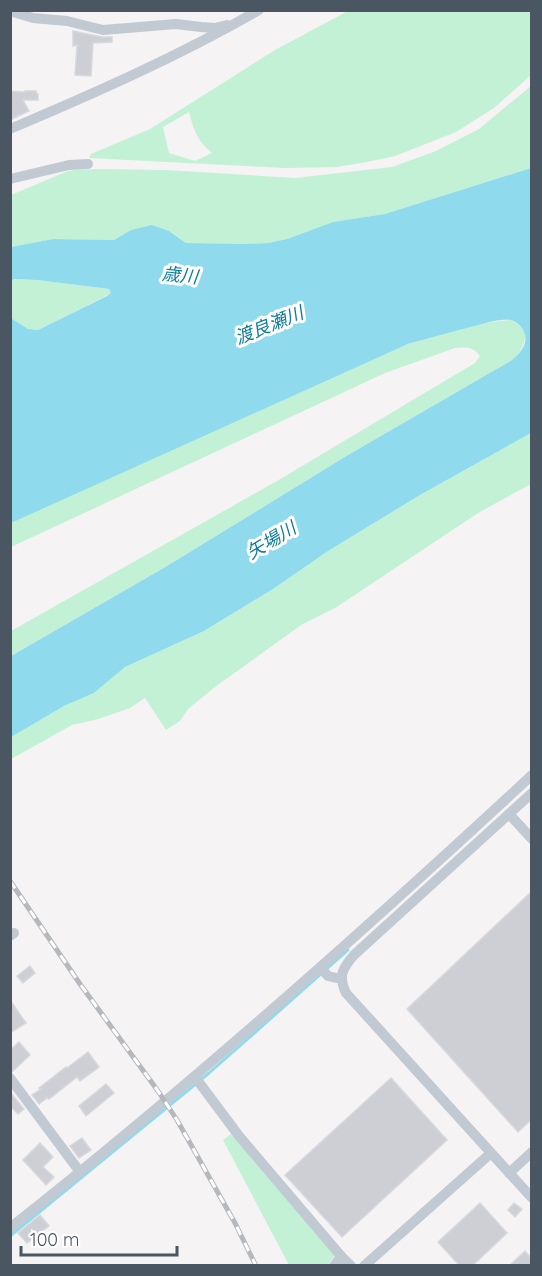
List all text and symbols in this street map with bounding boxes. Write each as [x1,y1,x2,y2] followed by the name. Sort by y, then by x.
[161,262,201,289] water label: 歳川
[231,300,309,349] water label: 渡良瀬川
[242,515,302,564] water label: 矢場川
[21,1219,177,1257] scale bar
[30,1228,79,1251] text: 100 m

